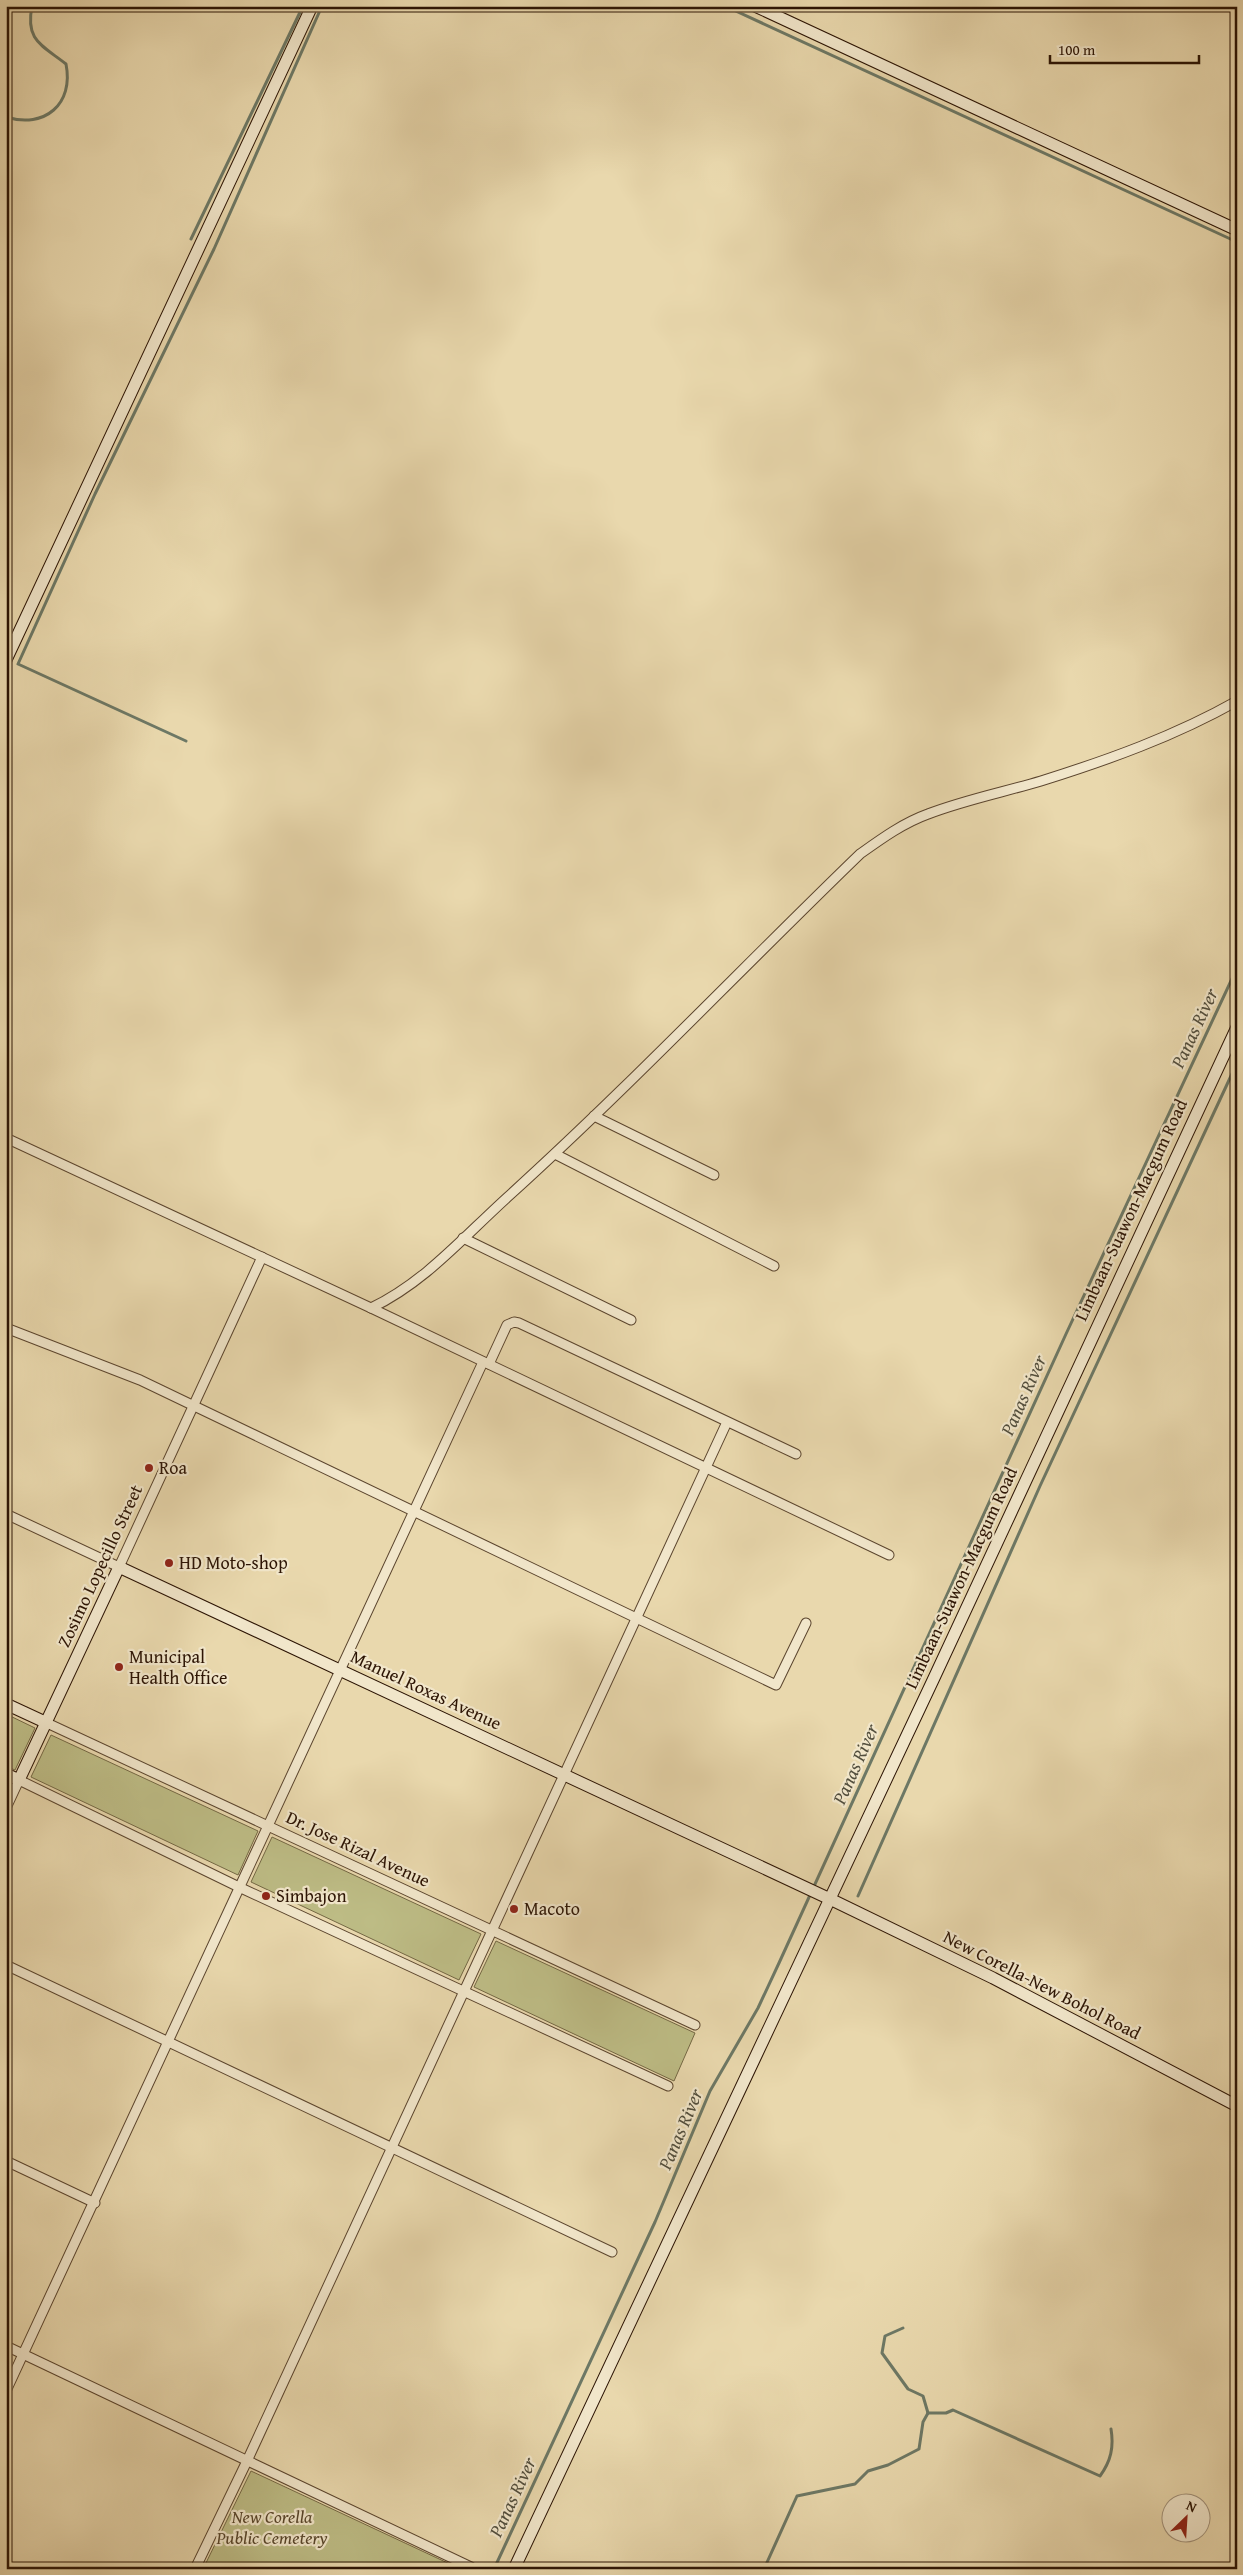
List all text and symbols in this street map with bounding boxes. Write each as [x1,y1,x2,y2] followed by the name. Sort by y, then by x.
[1050,32,1199,64] scale bar
[1058,39,1096,60] text: 100 m
[1163,983,1225,1073] water label: Panas River
[1067,1094,1194,1325] street label: Limbaan-Suawon-Macgum Road
[992,1350,1054,1441] water label: Panas River
[159,1454,188,1481] place label: Roa
[143,1462,155,1474] marker: Roa
[897,1462,1024,1693] street label: Limbaan-Suawon-Macgum Road
[50,1479,149,1652] street label: Zosimo Lopecillo Street
[179,1549,288,1576] place label: HD Moto-shop
[163,1557,175,1569] marker: HD Moto-shop
[129,1643,227,1691] place label: Municipal Health Office
[346,1643,506,1736] street label: Manuel Roxas Avenue
[113,1661,125,1673] marker: Municipal Health Office
[824,1719,886,1810] water label: Panas River
[282,1803,435,1894] street label: Dr. Jose Rizal Avenue
[276,1882,347,1909] place label: Simbajon
[260,1890,272,1902] marker: Simbajon
[524,1895,580,1922] place label: Macoto
[508,1903,520,1915] marker: Macoto
[939,1923,1146,2046] street label: New Corella-New Bohol Road
[650,2083,710,2175] water label: Panas River
[481,2452,543,2542] water label: Panas River
[1160,2492,1210,2542] north arrow
[1183,2495,1201,2518] text: N
[215,2503,328,2551] park label: New Corella Public Cemetery

